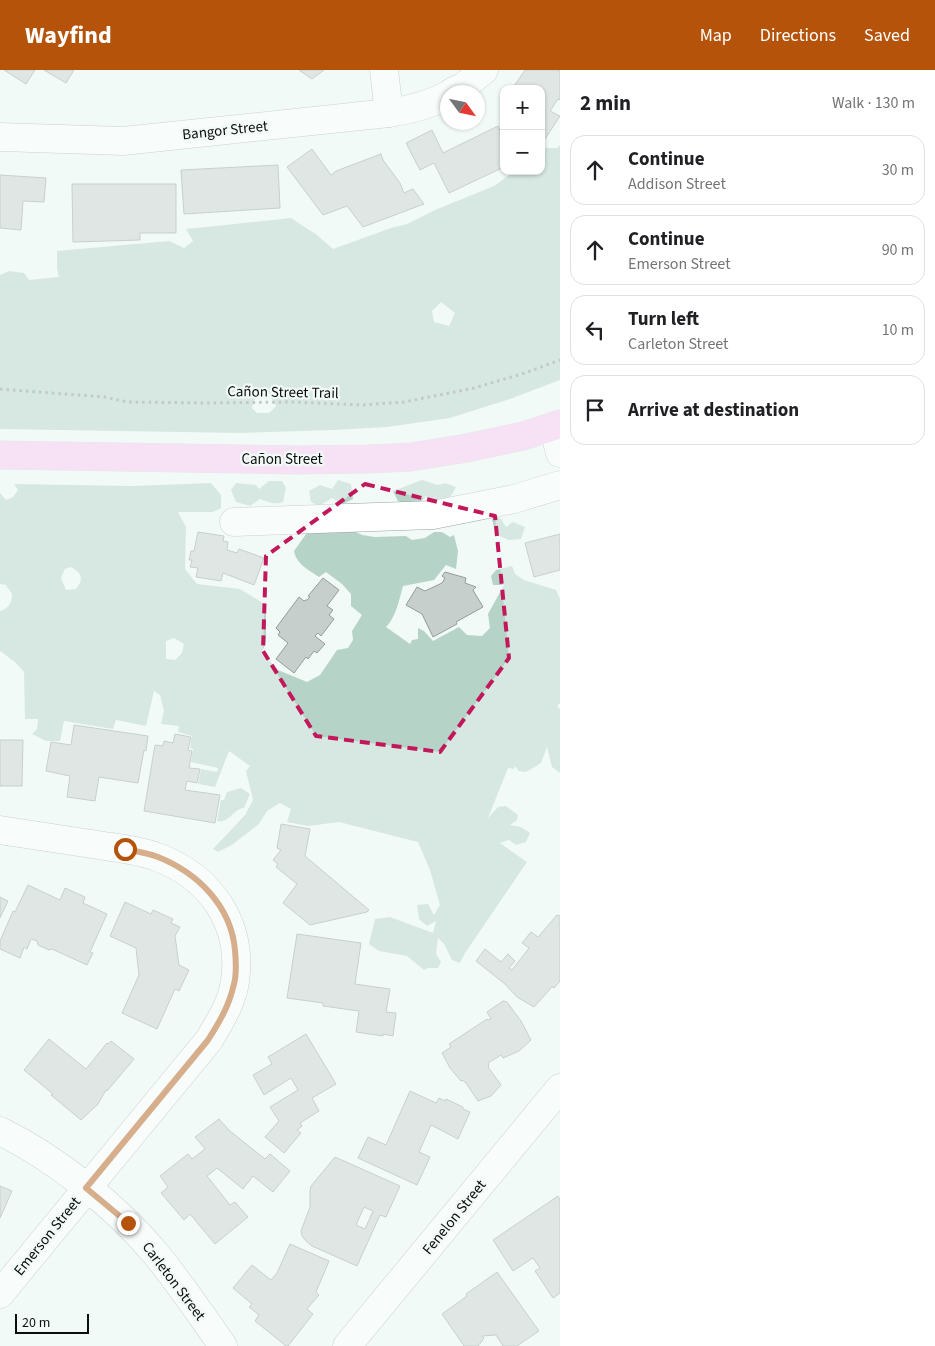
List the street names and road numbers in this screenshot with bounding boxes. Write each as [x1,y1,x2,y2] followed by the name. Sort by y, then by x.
[181,116,269,145] street label: Bangor Street
[227,381,339,404] street label: Cañon Street Trail
[241,449,323,470] street label: Cañon Street
[418,1175,491,1259] street label: Fenelon Street
[9,1192,86,1280] street label: Emerson Street
[137,1237,210,1325] street label: Carleton Street

